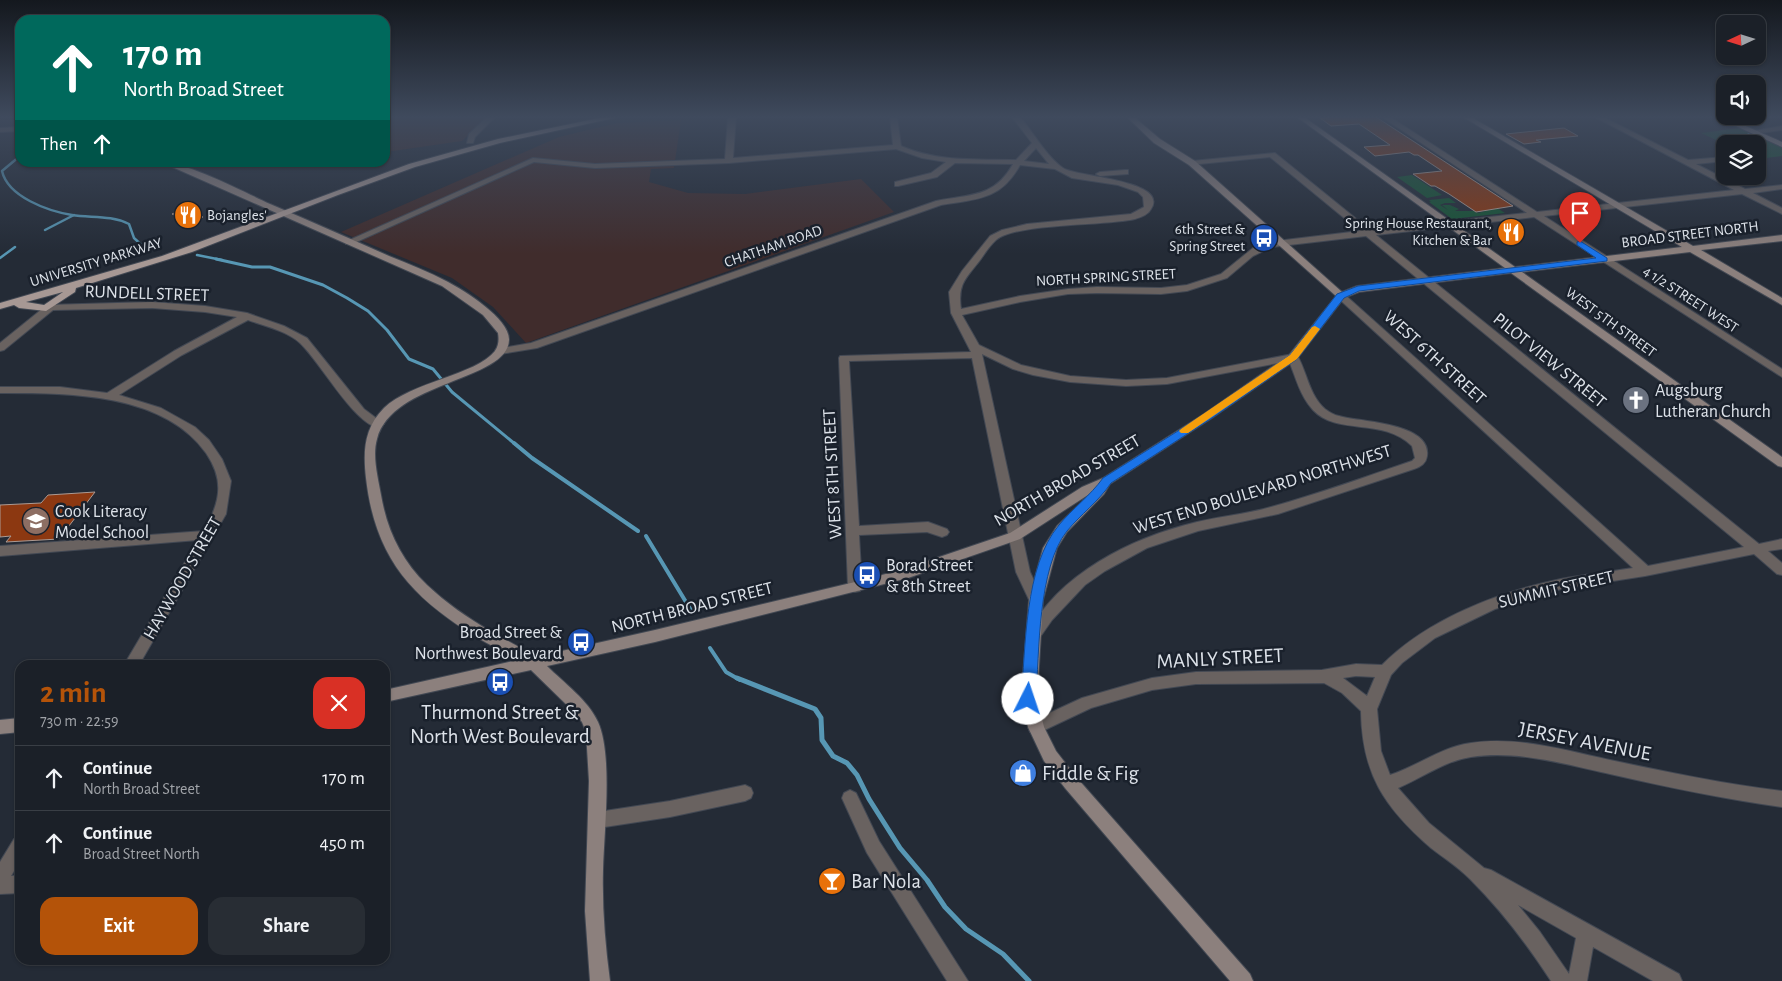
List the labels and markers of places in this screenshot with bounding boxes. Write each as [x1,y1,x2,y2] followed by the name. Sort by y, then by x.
[1559,192,1601,243] pin
[173,200,203,230] restaurant icon: Bojangles'
[207,208,267,223] place label: Bojangles'
[1345,216,1492,248] place label: Spring House Restaurant, Kitchen & Bar
[1496,217,1526,247] restaurant icon: Spring House Restaurant, Kitchen & Bar
[1169,222,1246,254] place label: 6th Street & Spring Street
[1249,223,1279,253] bus stop icon: 6th Street & Spring Street
[1655,382,1771,421] place label: Augsburg Lutheran Church
[1621,385,1651,415] church icon: Augsburg Lutheran Church
[55,503,149,542] place label: Cook Literacy Model School
[21,506,51,536] school or university icon: Cook Literacy Model School
[886,557,973,596] place label: Borad Street & 8th Street
[852,560,882,590] bus stop icon: Borad Street & 8th Street
[414,624,563,663] place label: Broad Street & Northwest Boulevard
[566,627,596,657] bus stop icon: Broad Street & Northwest Boulevard
[485,667,515,697] bus stop icon: Thurmond Street & North West Boulevard
[410,702,590,747] place label: Thurmond Street & North West Boulevard
[1008,758,1038,788] shop icon: Fiddle & Fig
[1042,763,1140,784] place label: Fiddle & Fig
[817,866,847,896] bar icon: Bar Nola
[851,871,921,892] place label: Bar Nola

